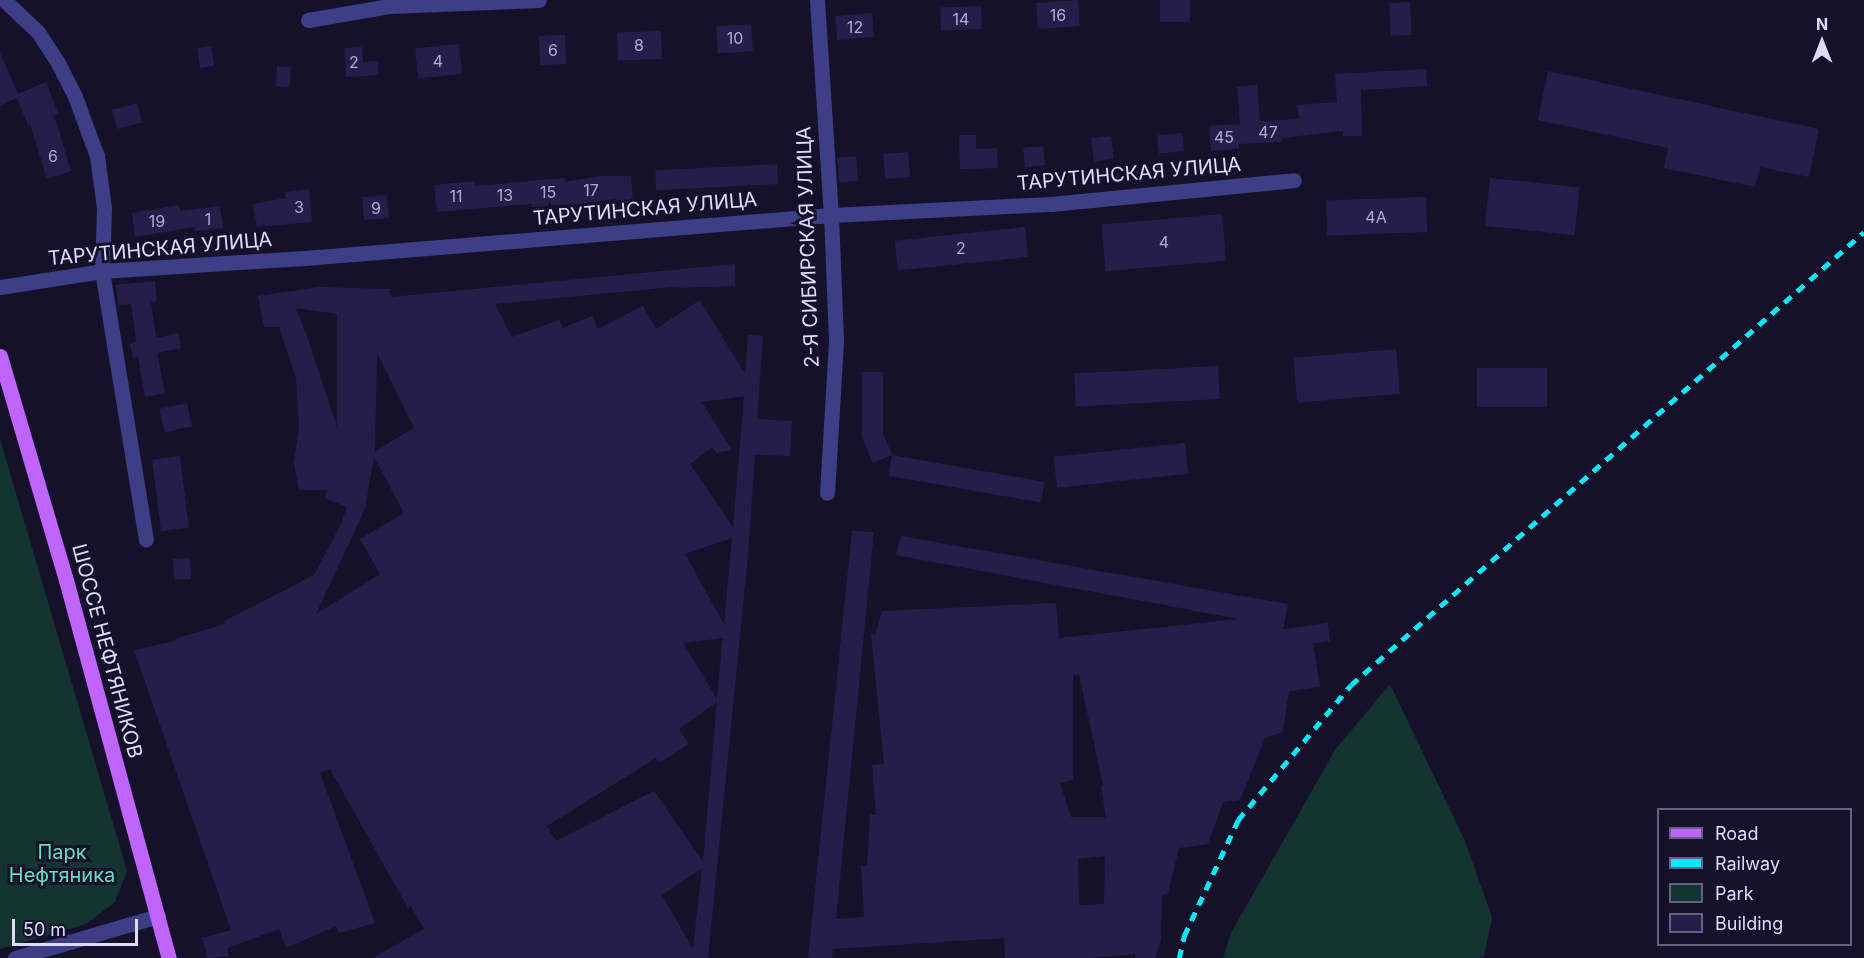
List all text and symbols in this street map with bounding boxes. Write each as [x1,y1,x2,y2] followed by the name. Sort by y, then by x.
[1050,5,1066,25] house number: 16
[953,9,969,29] house number: 14
[1792,12,1852,72] north arrow
[1816,14,1828,34] text: N
[847,17,863,37] house number: 12
[727,28,743,48] house number: 10
[634,35,644,55] house number: 8
[548,40,558,60] house number: 6
[433,51,443,71] house number: 4
[349,52,359,72] house number: 2
[1258,122,1278,142] house number: 47
[792,126,824,368] street label: 2-Я СИБИРСКАЯ УЛИЦА
[1214,127,1234,147] house number: 45
[48,146,58,166] house number: 6
[1016,152,1242,196] street label: ТАРУТИНСКАЯ УЛИЦА
[583,180,599,200] house number: 17
[540,182,556,202] house number: 15
[497,185,513,205] house number: 13
[449,186,463,206] house number: 11
[532,187,758,231] street label: ТАРУТИНСКАЯ УЛИЦА
[294,197,304,217] house number: 3
[371,198,381,218] house number: 9
[1365,207,1387,227] house number: 4А
[205,209,211,229] house number: 1
[149,211,165,231] house number: 19
[47,227,273,271] street label: ТАРУТИНСКАЯ УЛИЦА
[1159,232,1169,252] house number: 4
[956,238,966,258] house number: 2
[67,541,147,761] street label: ШОССЕ НЕФТЯНИКОВ
[1657,808,1852,946] legend
[1715,823,1758,844] text: Road
[9,840,115,887] park label: Парк Нефтяника
[1715,853,1780,874] text: Railway
[1715,883,1754,904] text: Park
[15,907,141,945] scale bar
[1715,913,1783,934] text: Building
[23,919,66,940] text: 50 m

